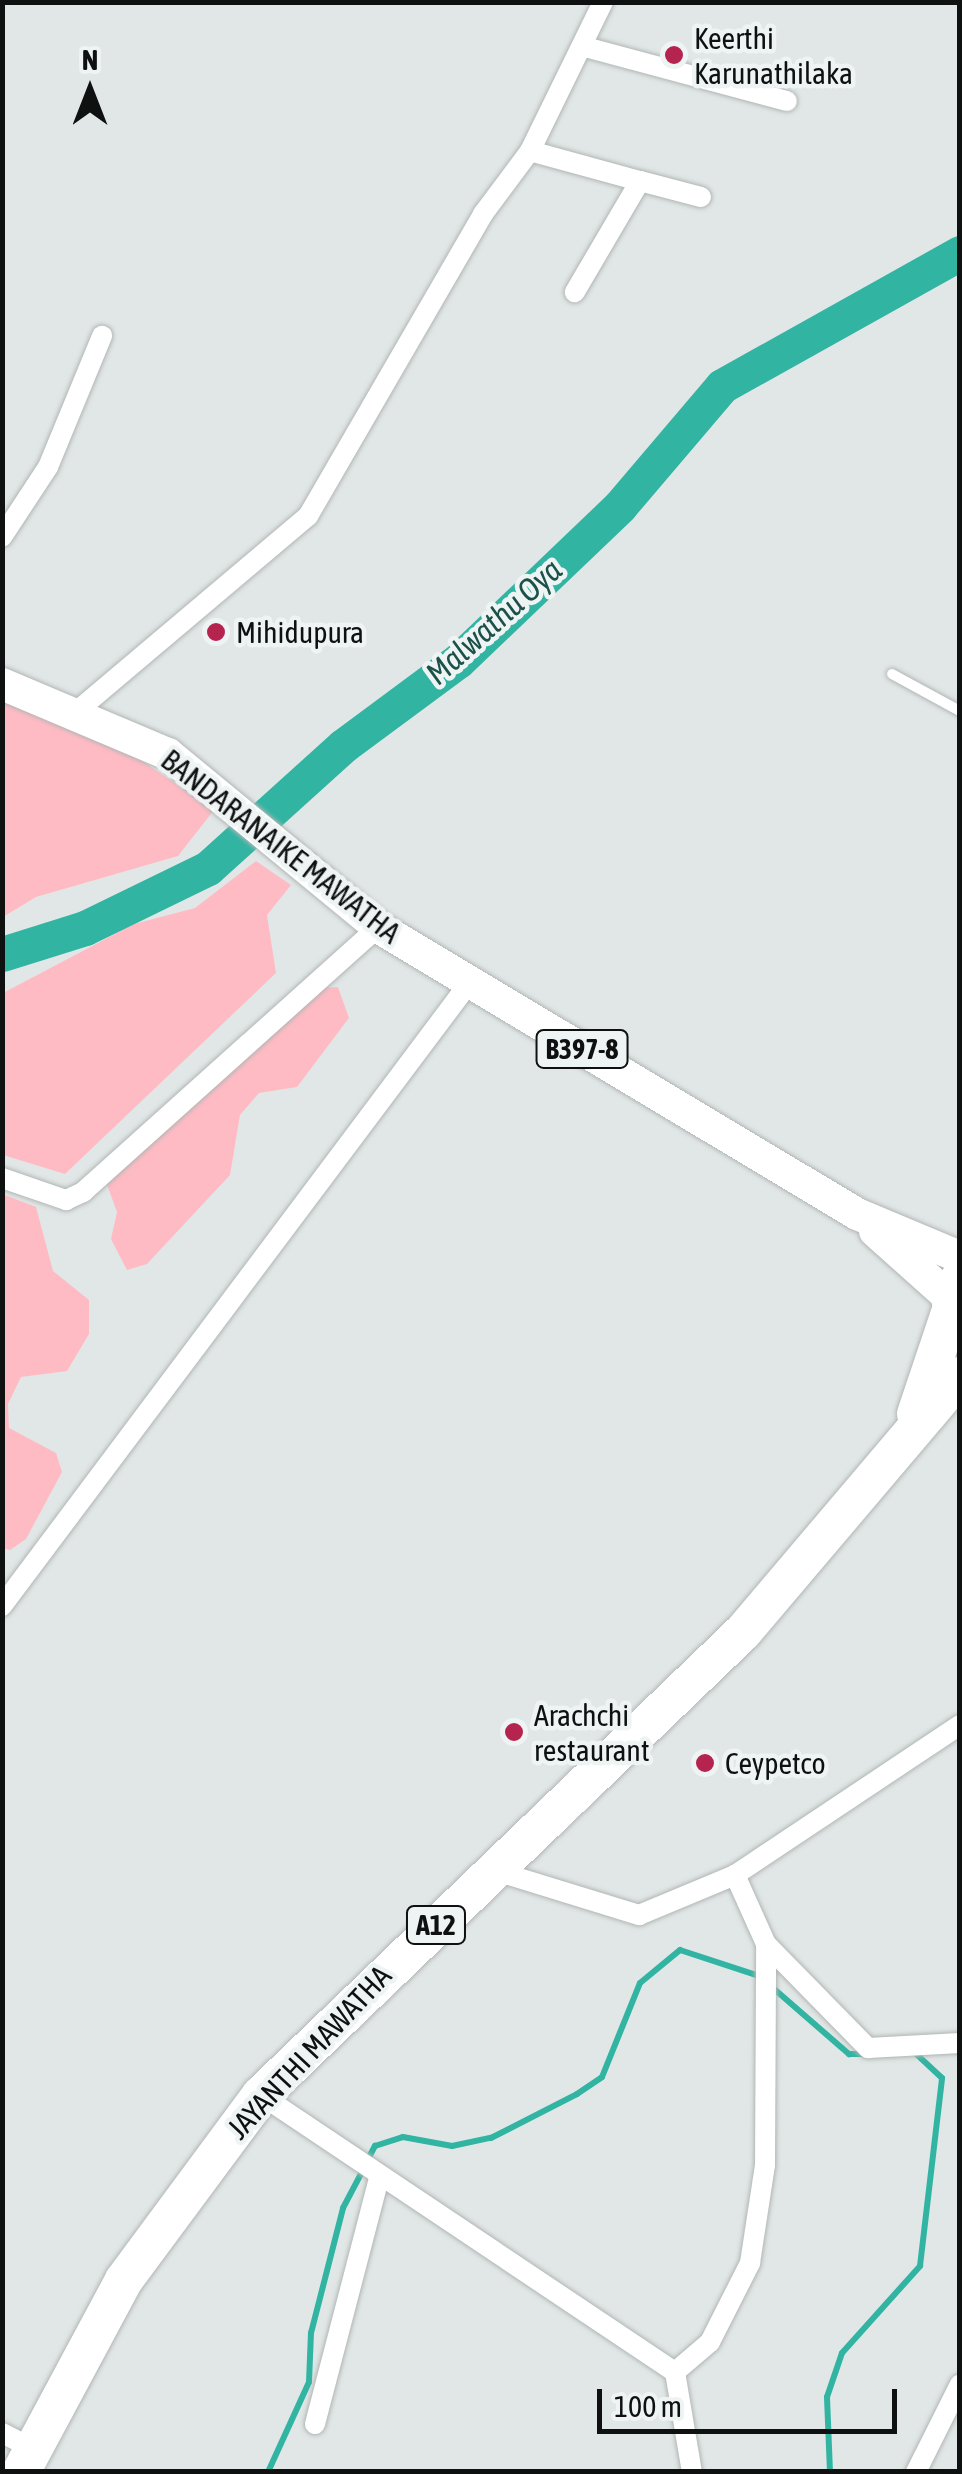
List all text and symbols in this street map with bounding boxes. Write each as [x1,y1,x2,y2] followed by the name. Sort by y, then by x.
[694,20,853,90] place label: Keerthi Karunathilaka
[40,40,140,140] north arrow
[82,44,98,76] text: N
[663,44,685,66] marker: Keerthi Karunathilaka
[418,551,570,693] water label: Malwathu Oya
[236,614,364,650] place label: Mihidupura
[205,621,227,643] marker: Mihidupura
[154,741,408,951] street label: BANDARANAIKE MAWATHA
[534,1026,630,1072] road number: B397-8
[534,1697,650,1768] place label: Arachchi restaurant
[503,1721,525,1743] marker: Arachchi restaurant
[725,1745,826,1781] place label: Ceypetco
[694,1752,716,1774] marker: Ceypetco
[404,1902,468,1948] road number: A12
[220,1958,398,2146] street label: JAYANTHI MAWATHA
[602,2369,902,2431] scale bar
[614,2389,682,2423] text: 100 m

